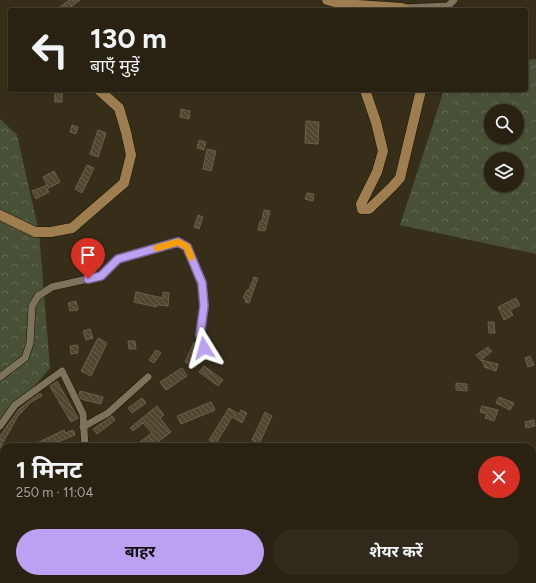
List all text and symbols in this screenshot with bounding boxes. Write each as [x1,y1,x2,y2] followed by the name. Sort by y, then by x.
[90,21,167,55] text: 130 m
[24,24,76,76] icon: left
[90,55,140,77] text: बाएँ मुड़ें
[484,104,524,192] map controls
[484,104,524,144] button: search
[484,152,524,192] button: layers
[71,238,105,279] pin
[77,244,99,266] icon: arrive
[183,327,225,369] position arrow
[16,455,82,484] text: 1 मिनट
[478,456,520,498] button: close
[16,485,94,500] text: 250 m · 11:04
[16,529,264,575] button: बाहर
[272,529,520,575] button: शेयर करें

